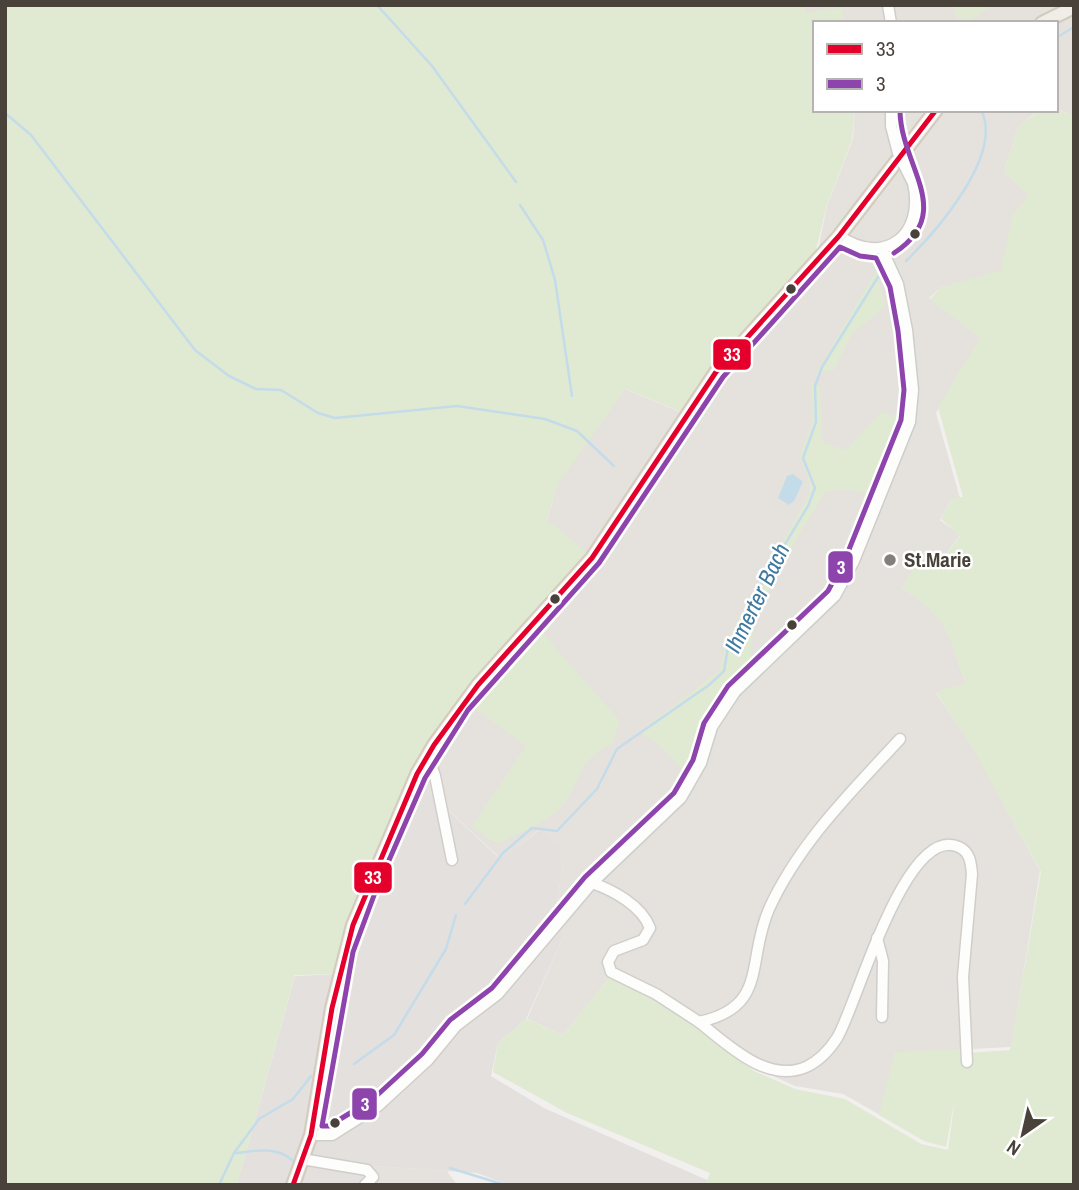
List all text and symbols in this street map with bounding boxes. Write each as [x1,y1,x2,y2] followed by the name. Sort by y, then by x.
[813,21,1058,112] legend
[876,34,895,63] text: 33
[876,69,886,98] text: 3
[908,227,922,241] unlabelled marker
[784,282,798,296] unlabelled marker
[712,338,752,371] line badge: 33
[723,341,741,367] text: 33
[717,538,796,658] water label: Ihmerter Bach
[904,545,971,574] place label: St.Marie
[827,550,854,584] line badge: 3
[882,552,898,568] marker: St.Marie
[837,554,846,580] text: 3
[548,592,562,606] unlabelled marker
[785,618,799,632] unlabelled marker
[353,861,393,894] line badge: 33
[364,864,382,890] text: 33
[351,1087,378,1121] line badge: 3
[361,1091,370,1117] text: 3
[988,1099,1058,1169] north arrow
[328,1116,342,1130] unlabelled marker
[1002,1134,1025,1162] text: N

